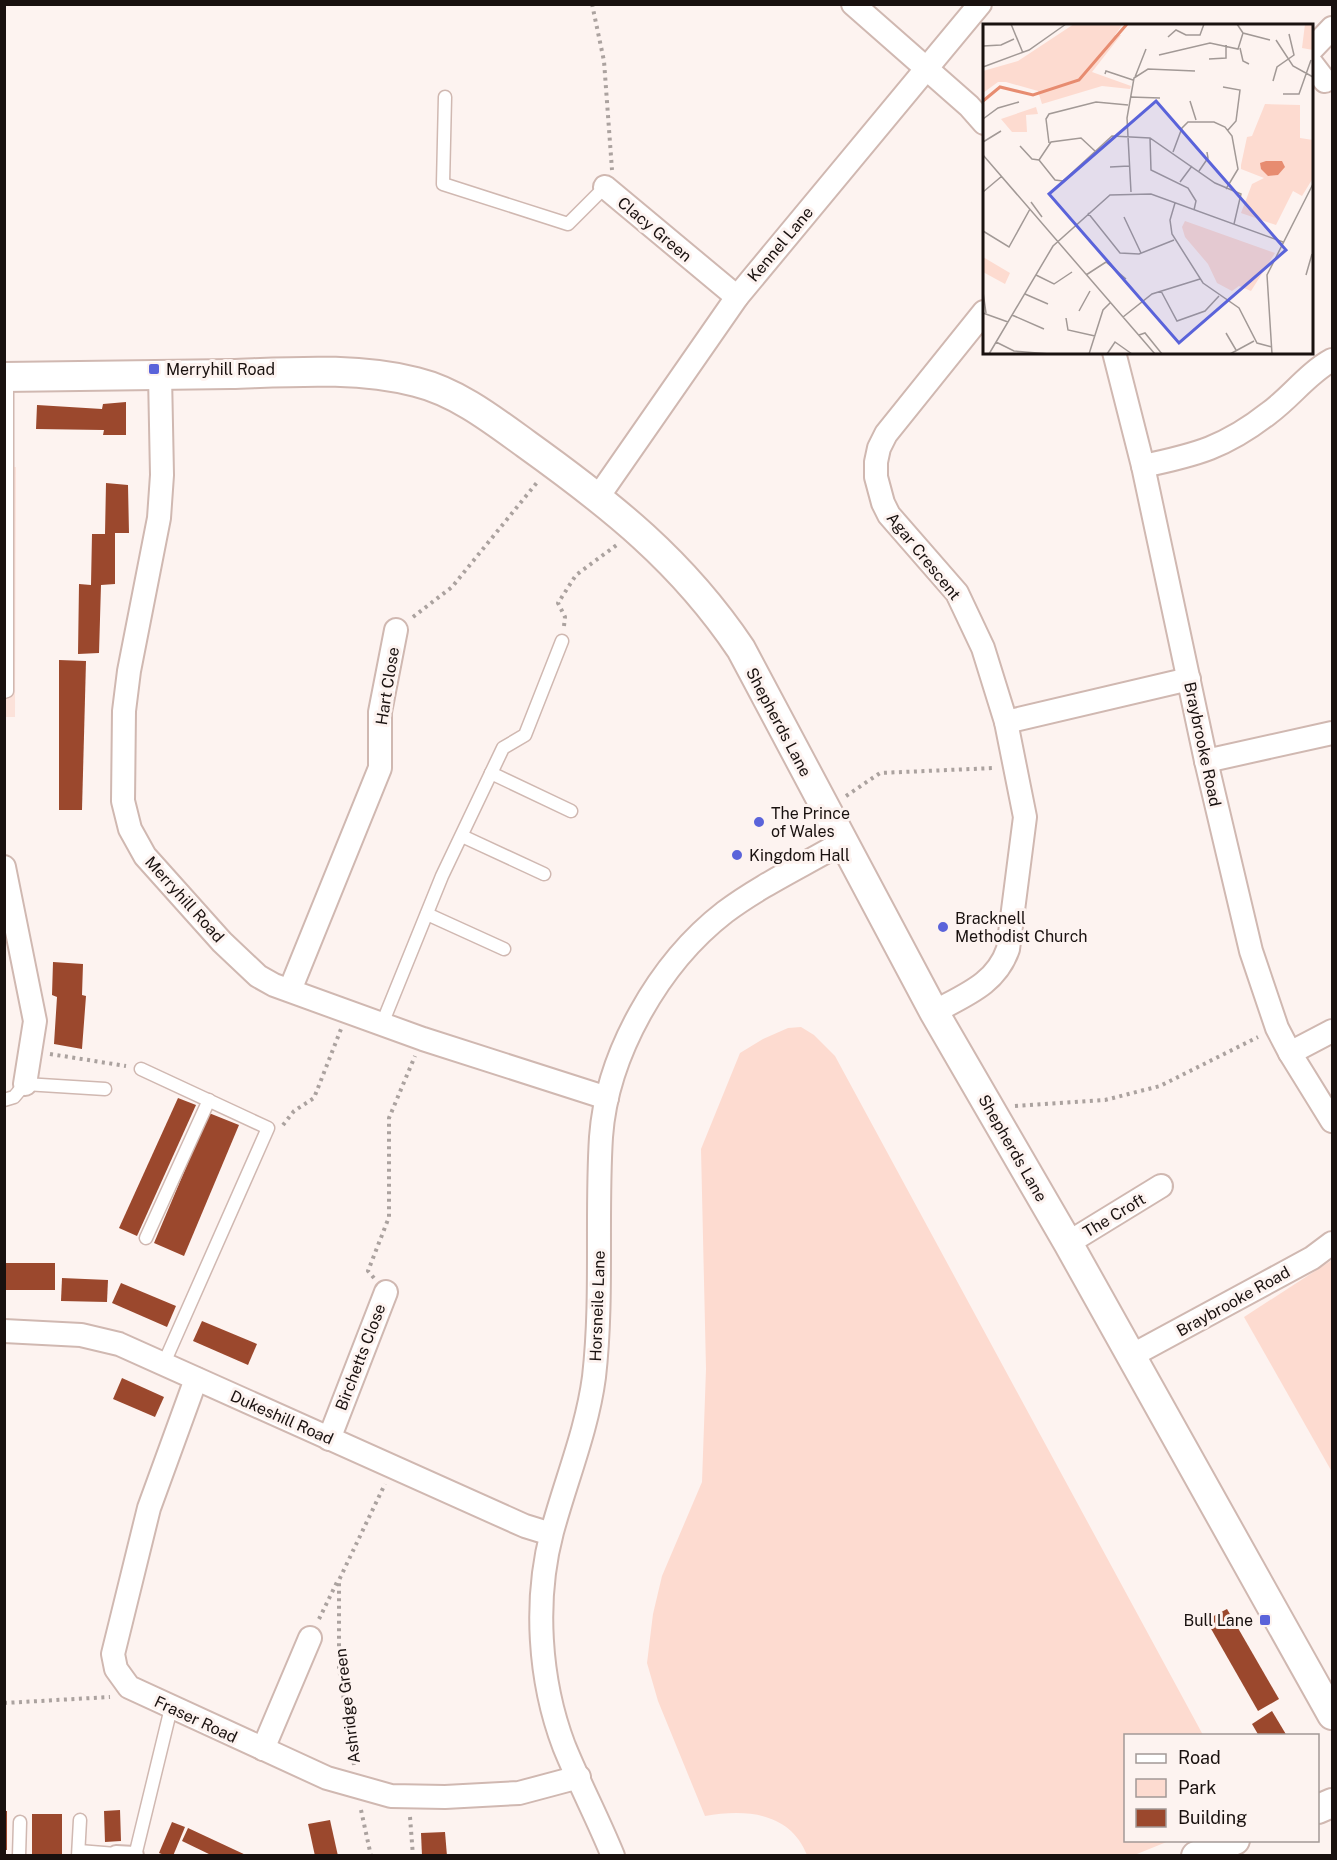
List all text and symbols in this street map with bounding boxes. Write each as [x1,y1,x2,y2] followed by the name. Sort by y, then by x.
[983,24,1313,354] inset map
[614,193,696,266] street label: Clacy Green
[744,203,817,286] street label: Kennel Lane
[166,360,275,379] place label: Merryhill Road
[147,362,161,376] marker: Merryhill Road
[883,509,965,604] street label: Agar Crescent
[372,646,403,726] street label: Hart Close
[742,665,815,780] street label: Shepherds Lane
[1180,680,1225,808] street label: Braybrooke Road
[771,804,850,841] place label: The Prince of Wales
[752,815,766,829] marker: The Prince of Wales
[749,846,850,865] place label: Kingdom Hall
[730,848,744,862] marker: Kingdom Hall
[141,852,228,946] street label: Merryhill Road
[955,909,1087,946] place label: Bracknell Methodist Church
[936,920,950,934] marker: Bracknell Methodist Church
[974,1091,1051,1205] street label: Shepherds Lane
[1080,1189,1149,1241] street label: The Croft
[586,1250,609,1362] street label: Horsneile Lane
[1173,1262,1293,1341] street label: Braybrooke Road
[331,1301,390,1413] street label: Birchetts Close
[227,1386,336,1449] street label: Dukeshill Road
[1183,1611,1253,1630] place label: Bull Lane
[1258,1613,1272,1627] marker: Bull Lane
[331,1647,364,1765] street label: Ashridge Green
[151,1692,240,1747] street label: Fraser Road
[1124,1734,1319,1842] legend
[1178,1747,1221,1768] text: Road
[1178,1777,1216,1798] text: Park
[1178,1807,1247,1828] text: Building

